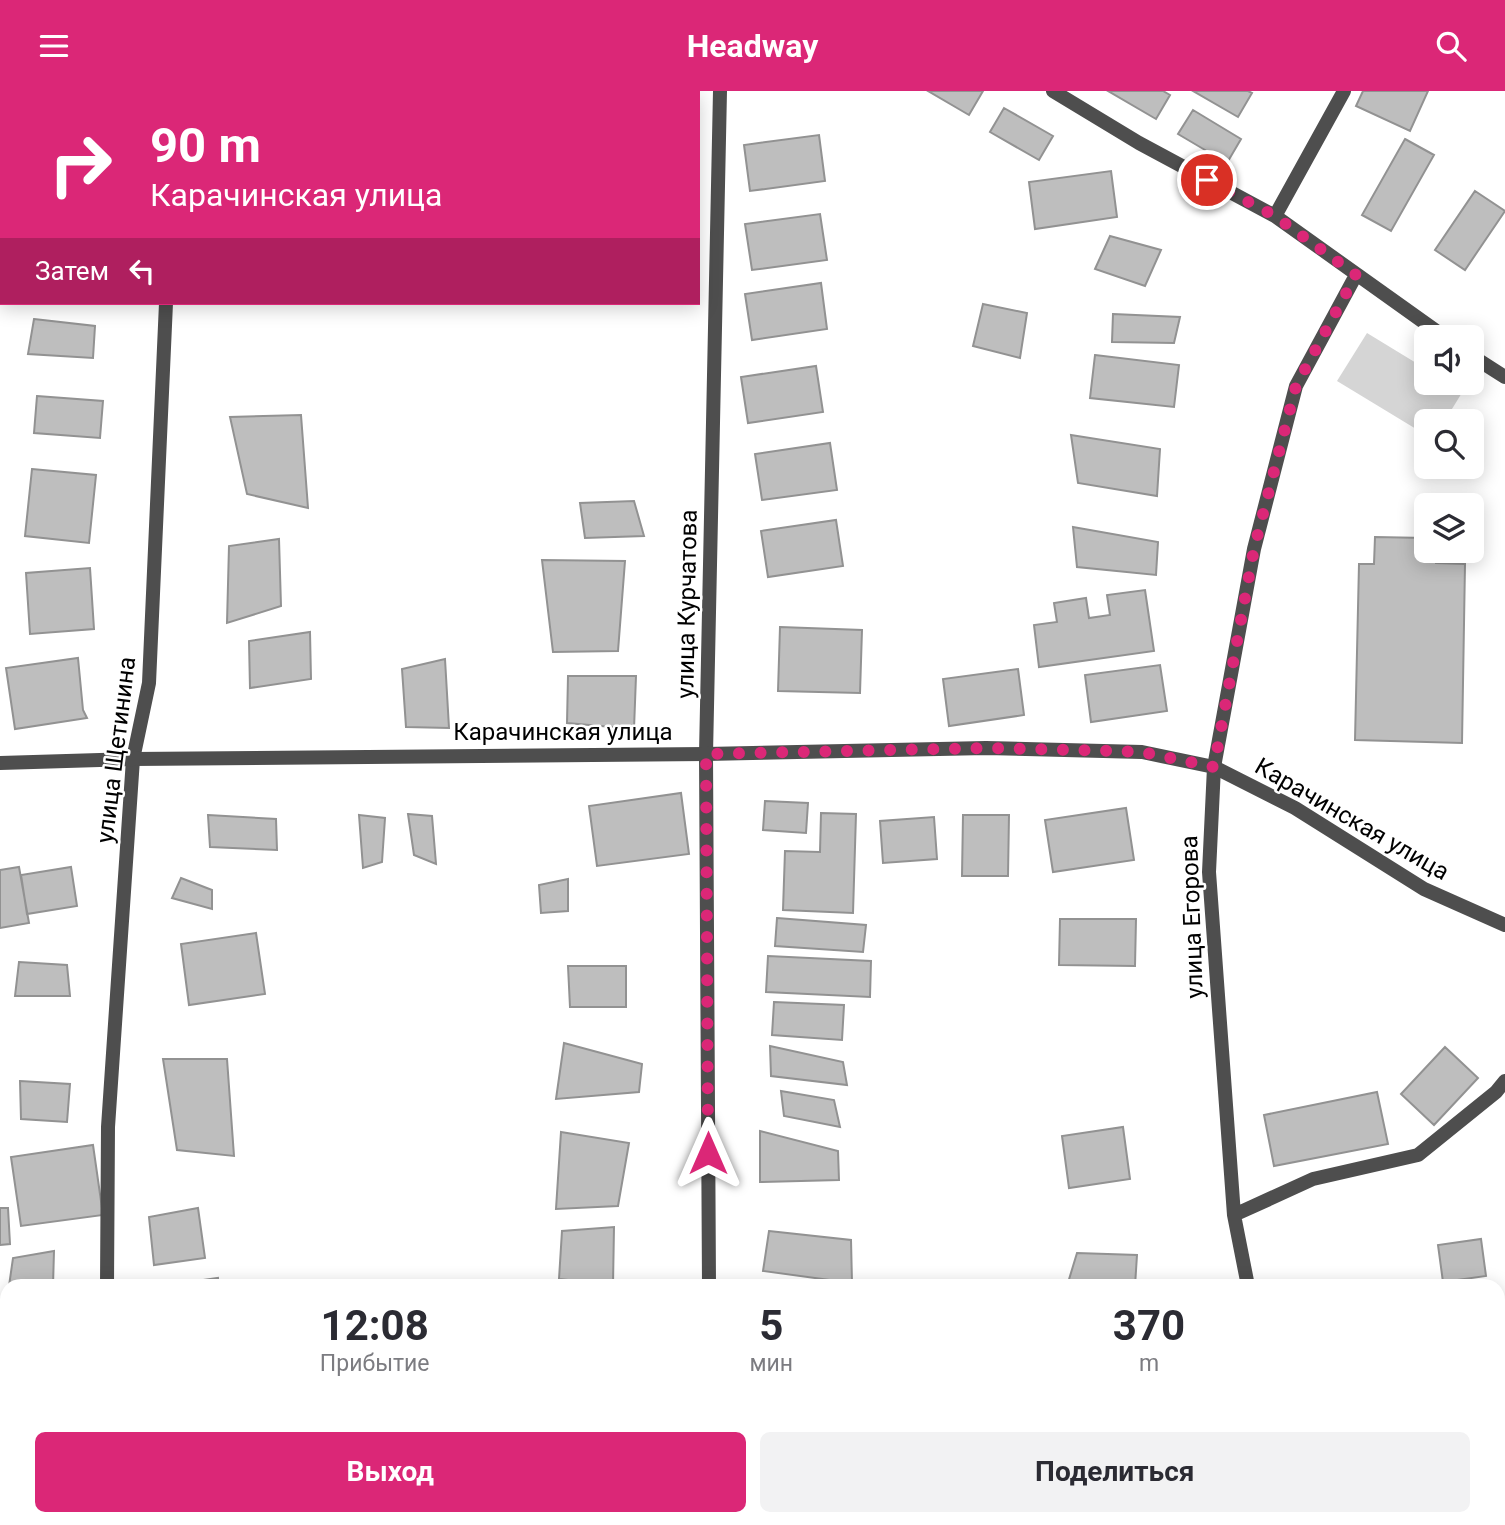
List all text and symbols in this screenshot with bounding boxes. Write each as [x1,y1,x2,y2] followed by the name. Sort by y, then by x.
[35,27,73,65] icon: menu
[687,27,818,65] text: Headway
[1432,27,1470,65] icon: search
[150,117,261,174] text: 90 m
[35,119,126,210] icon: right
[1177,150,1237,210] pin
[1188,161,1226,199] icon: arrive
[150,176,442,214] text: Карачинская улица
[123,252,161,290] icon: left
[35,256,109,286] text: Затем
[1414,325,1484,563] map controls
[1414,325,1484,395] button: sound
[1414,409,1484,479] button: search
[1414,493,1484,563] button: layers
[671,509,703,699] street label: улица Курчатова
[91,655,141,845] street label: улица Щетинина
[453,718,673,746] street label: Карачинская улица
[1250,752,1454,886] street label: Карачинская улица
[1175,835,1209,999] street label: улица Егорова
[671,1116,745,1190] position arrow
[321,1301,429,1350] text: 12:08
[759,1301,783,1350] text: 5
[1113,1301,1185,1350] text: 370
[320,1350,430,1377] text: Прибытие
[749,1350,793,1377] text: мин
[1139,1350,1159,1377] text: m
[35,1432,746,1512] button: Выход
[760,1432,1470,1512] button: Поделиться

